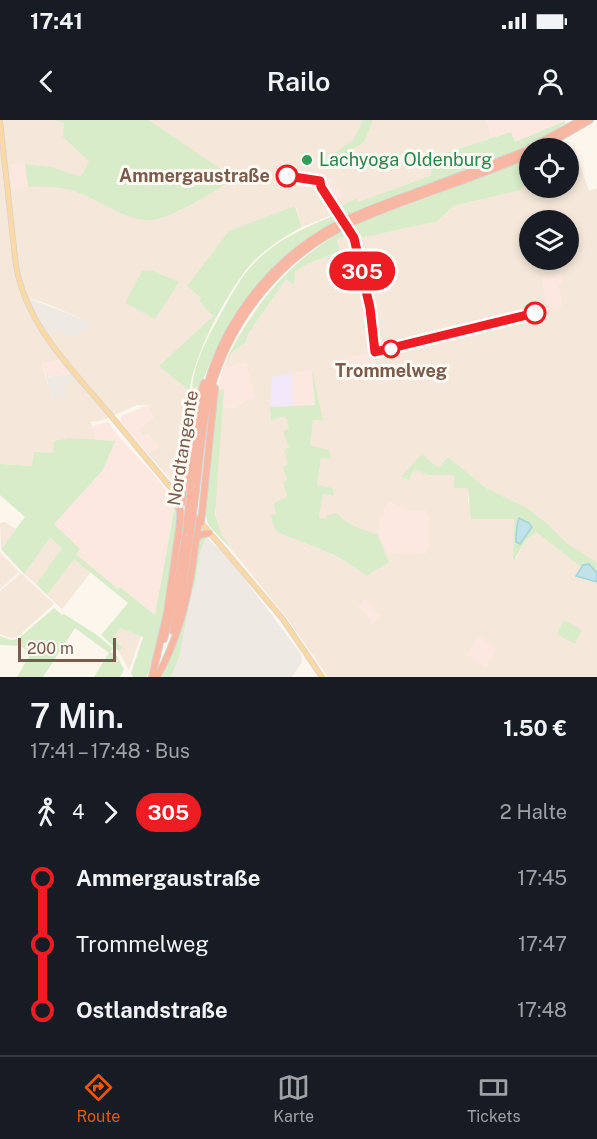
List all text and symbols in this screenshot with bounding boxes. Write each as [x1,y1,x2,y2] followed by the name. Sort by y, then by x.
[30,8,83,34] text: 17:41
[30,65,63,98] icon: back
[267,65,330,97] text: Railo
[534,65,567,98] icon: person
[519,138,579,270] map controls
[519,138,579,198] button: locate
[319,149,492,170] place label: Lachyoga Oldenburg
[300,153,314,167] marker: Lachyoga Oldenburg
[119,165,270,186] place label: Ammergaustraße
[276,165,298,187] marker: Ammergaustraße
[519,210,579,270] button: layers
[328,252,397,290] line badge: 305
[341,259,383,284] text: 305
[524,302,546,324] unlabelled marker
[382,340,400,358] marker: Trommelweg
[335,360,447,381] place label: Trommelweg
[163,389,202,507] street label: Nordtangente
[18,635,116,662] scale bar
[27,639,74,658] text: 200 m
[30,697,124,735] text: 7 Min.
[503,715,567,741] text: 1.50 €
[30,739,190,763] text: 17:41 – 17:48 · Bus
[30,796,63,829] icon: walk
[94,796,127,829] icon: forward
[72,800,85,824] text: 4
[148,800,189,825] text: 305
[500,800,567,824] text: 2 Halte
[76,865,260,891] text: Ammergaustraße
[517,866,567,890] text: 17:45
[76,931,209,957] text: Trommelweg
[518,932,567,956] text: 17:47
[76,997,228,1023] text: Ostlandstraße
[517,998,567,1022] text: 17:48
[76,1071,120,1126] tab: Route
[273,1071,314,1126] tab: Karte
[467,1071,521,1126] tab: Tickets

